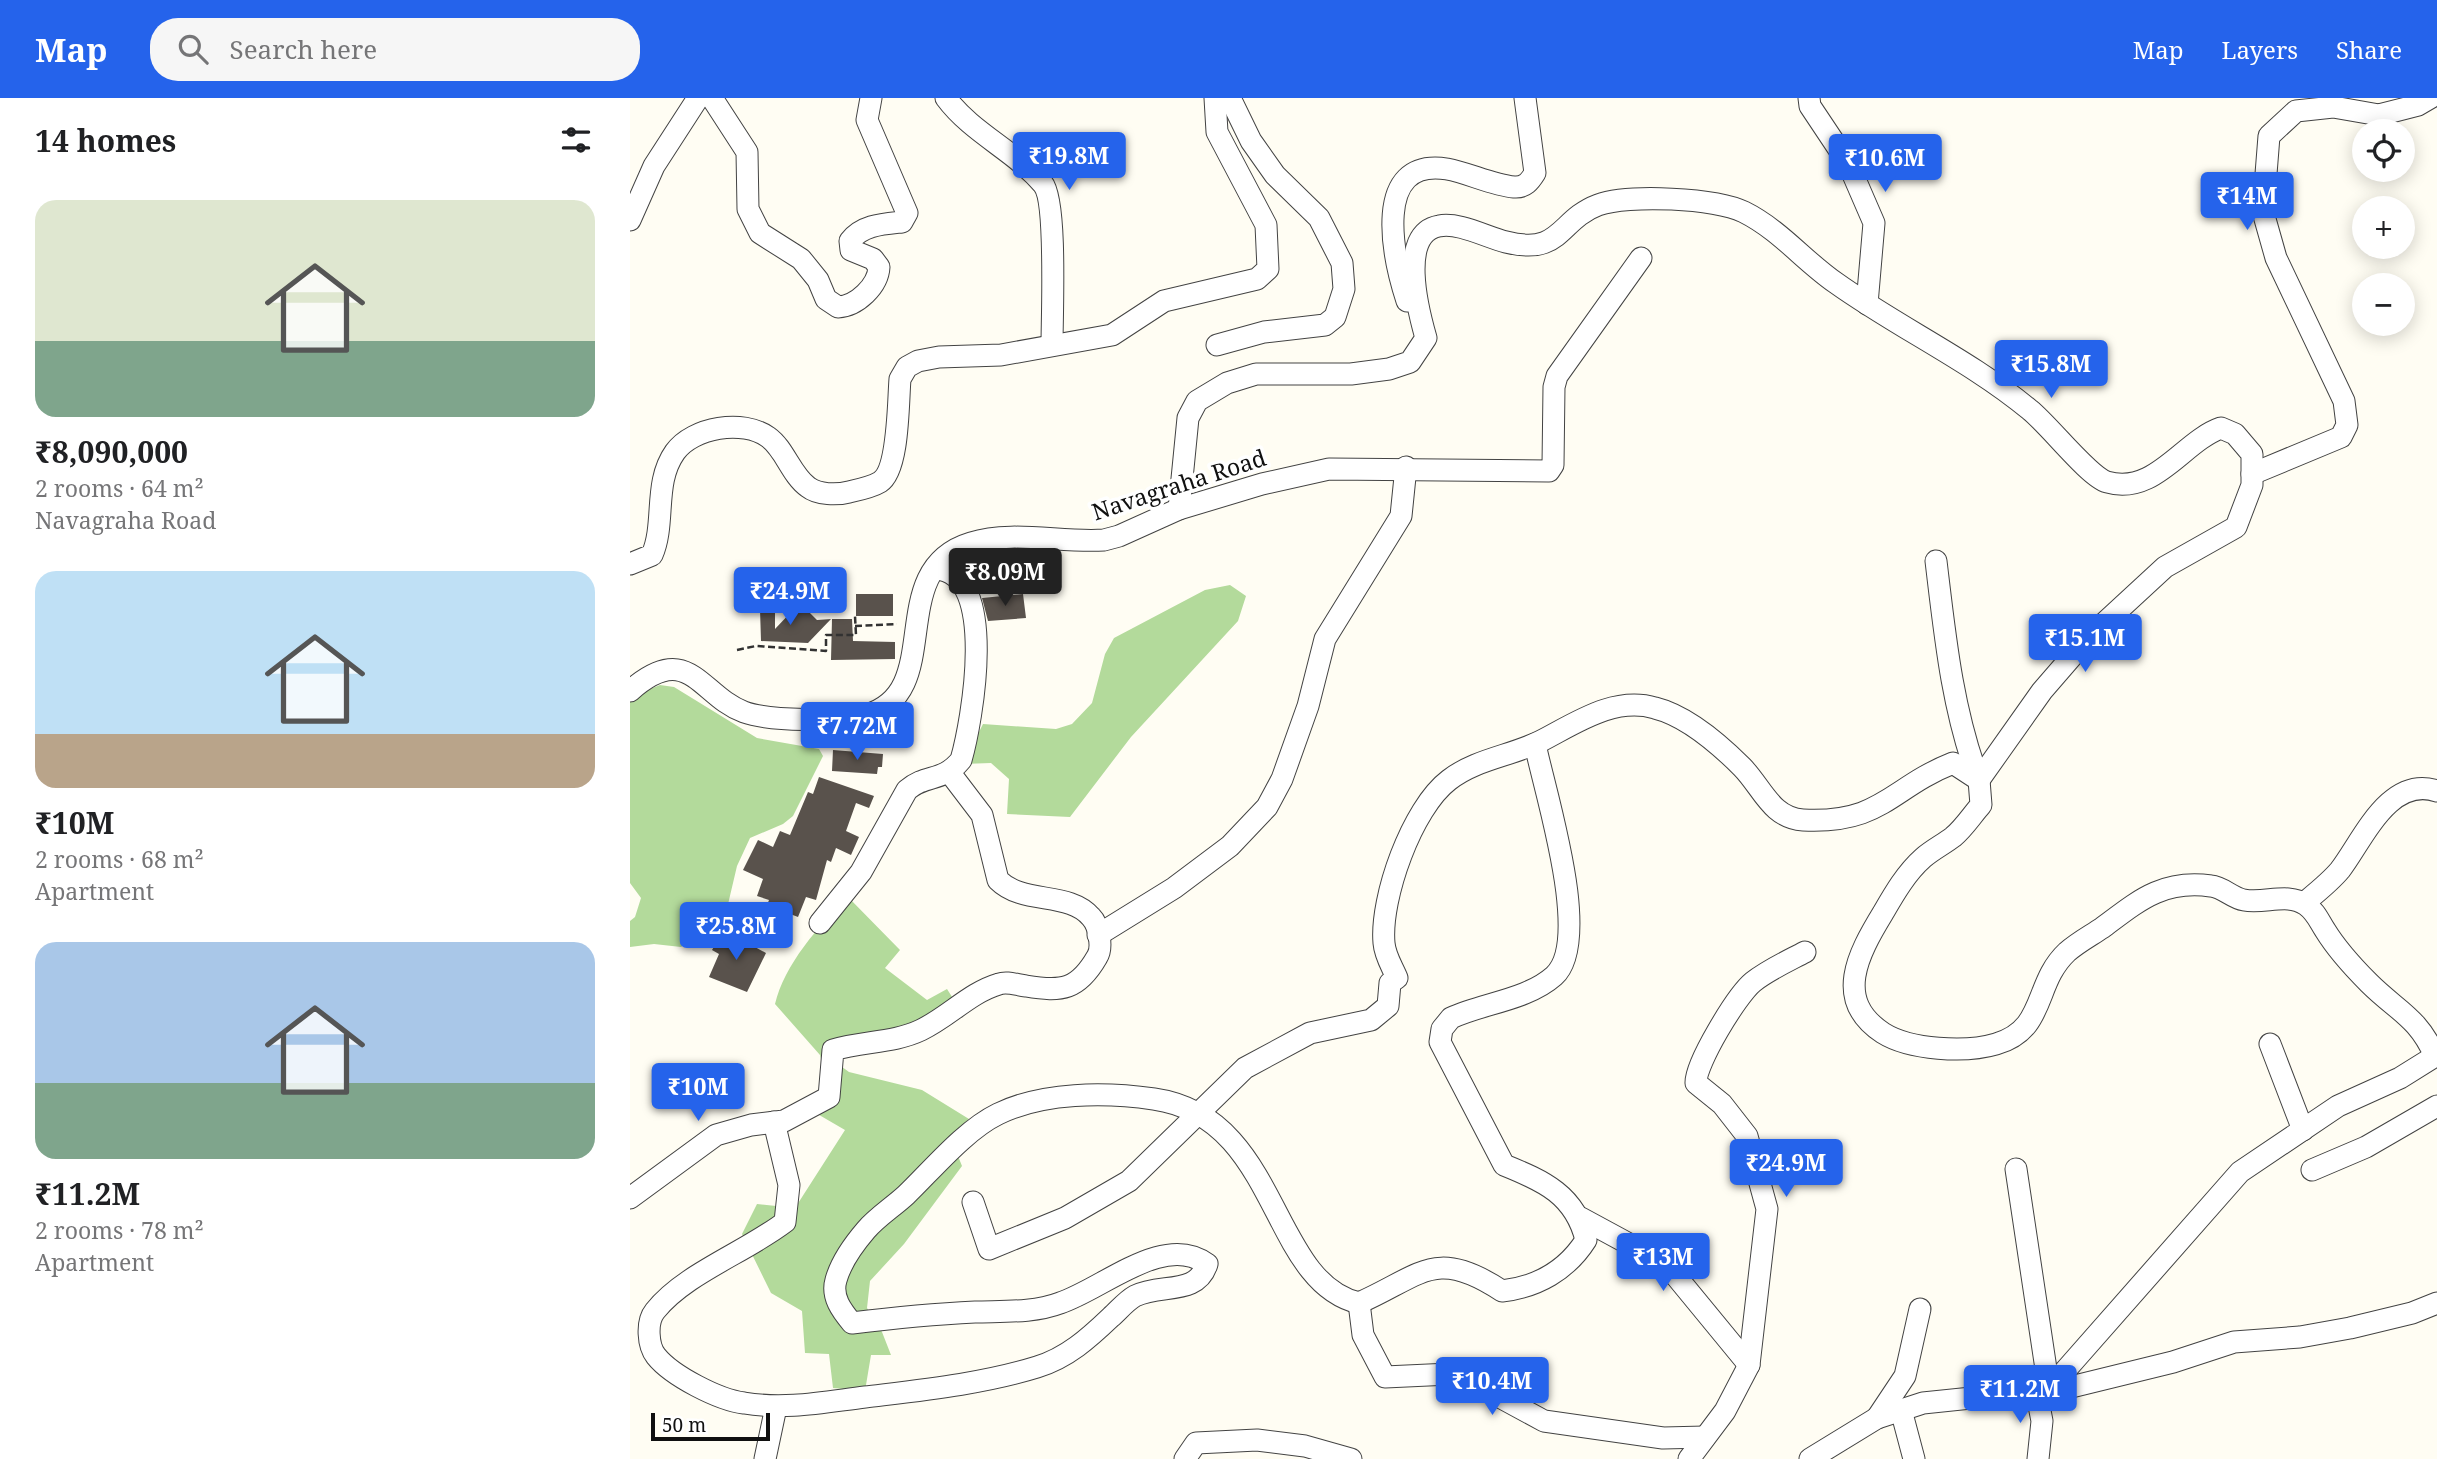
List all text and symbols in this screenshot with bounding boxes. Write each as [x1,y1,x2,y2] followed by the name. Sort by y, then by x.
[150,18,640,81] search box
[35,27,108,72] text: Map
[174,30,212,68] icon: search
[230,31,377,67] text: Search here
[2133,33,2184,66] text: Map
[2222,33,2298,66] text: Layers
[2336,33,2402,66] text: Share
[2352,119,2415,336] map controls
[2352,119,2415,182] button: locate
[35,120,176,161] text: 14 homes
[557,121,595,159] icon: filters
[1012,132,1126,192] pin: ₹19.8M
[1828,134,1942,194] pin: ₹10.6M
[1029,139,1109,171] text: ₹19.8M
[1845,141,1925,173] text: ₹10.6M
[2206,172,2288,232] pin: ₹14M
[2217,179,2277,211] text: ₹14M
[2352,196,2415,259] button: +
[252,245,378,371] icon: home
[2352,273,2415,336] button: −
[1994,341,2108,400] pin: ₹15.8M
[2011,347,2091,379] text: ₹15.8M
[35,431,188,472] text: ₹8,090,000
[1087,441,1270,527] street label: Navagraha Road
[35,472,204,504] text: 2 rooms · 64 m²
[35,504,216,536] text: Navagraha Road
[948,548,1062,608] pin: ₹8.09M
[965,555,1045,587] text: ₹8.09M
[733,568,847,627] pin: ₹24.9M
[750,574,830,606] text: ₹24.9M
[2028,614,2142,674] pin: ₹15.1M
[252,616,378,742] icon: home
[2045,621,2125,653] text: ₹15.1M
[800,702,914,762] pin: ₹7.72M
[817,709,897,741] text: ₹7.72M
[35,802,114,843] text: ₹10M
[35,843,204,875] text: 2 rooms · 68 m²
[35,875,154,907] text: Apartment
[679,902,793,962] pin: ₹25.8M
[696,909,776,941] text: ₹25.8M
[252,987,378,1113] icon: home
[657,1063,739,1123] pin: ₹10M
[668,1070,728,1102] text: ₹10M
[1729,1140,1843,1199] pin: ₹24.9M
[1746,1146,1826,1178] text: ₹24.9M
[35,1173,140,1214] text: ₹11.2M
[35,1214,204,1246] text: 2 rooms · 78 m²
[1622,1234,1704,1293] pin: ₹13M
[1633,1240,1693,1272] text: ₹13M
[35,1246,154,1278] text: Apartment
[1435,1358,1549,1417] pin: ₹10.4M
[1452,1364,1532,1396] text: ₹10.4M
[1963,1366,2077,1425] pin: ₹11.2M
[1980,1372,2060,1404] text: ₹11.2M
[651,1410,770,1442] scale bar
[662,1412,706,1438] text: 50 m

